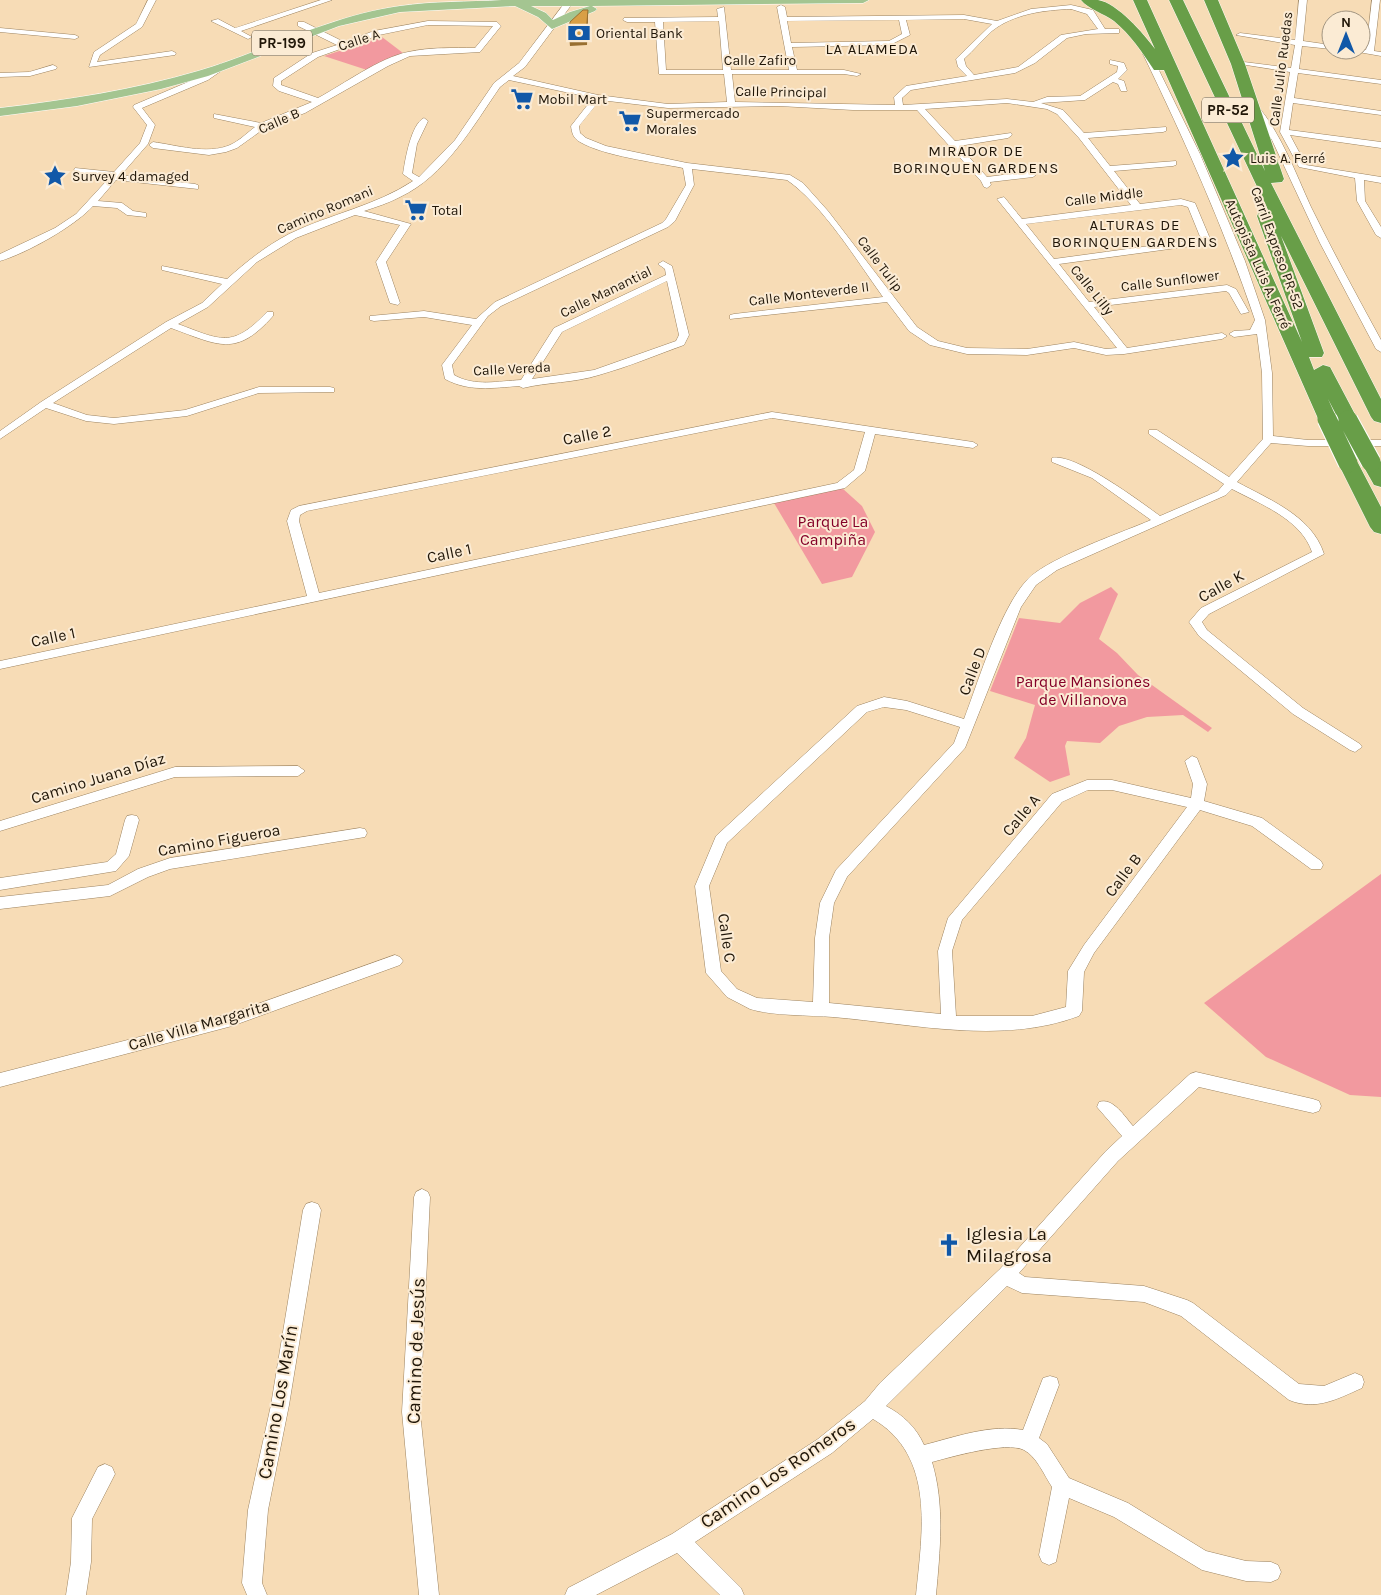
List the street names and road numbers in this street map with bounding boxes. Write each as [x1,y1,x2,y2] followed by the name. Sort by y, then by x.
[1266,11,1296,127] street label: Calle Julio Ruedas
[336,25,382,55] street label: Calle A
[252,30,312,56] road number: PR-199
[724,52,796,69] street label: Calle Zafiro
[735,83,827,101] street label: Calle Principal
[1202,98,1254,122] road number: PR-52
[256,104,302,138] street label: Calle B
[274,182,376,238] street label: Camino Romani
[1064,184,1144,210] street label: Calle Middle
[1247,185,1307,311] street label: Carril Expreso PR-52
[1222,196,1294,332] street label: Autopista Luis A. Ferré
[854,233,906,295] street label: Calle Tulip
[1067,261,1118,319] street label: Calle Lilly
[557,262,655,322] street label: Calle Manantial
[1120,266,1221,295] street label: Calle Sunflower
[748,278,870,310] street label: Calle Monteverde II
[473,358,551,380] street label: Calle Vereda
[561,421,613,449] street label: Calle 2
[425,539,473,567] street label: Calle 1
[1195,566,1247,606] street label: Calle K
[29,623,77,651] street label: Calle 1
[954,644,990,698] street label: Calle D
[29,749,167,807] street label: Camino Juana Díaz
[998,790,1044,840] street label: Calle A
[156,820,282,860] street label: Camino Figueroa
[1101,849,1145,901] street label: Calle B
[714,912,740,964] street label: Calle C
[126,996,272,1054] street label: Calle Villa Margarita
[402,1277,430,1425] street label: Camino de Jesús
[254,1323,302,1481] street label: Camino Los Marín
[696,1413,860,1533] street label: Camino Los Romeros

